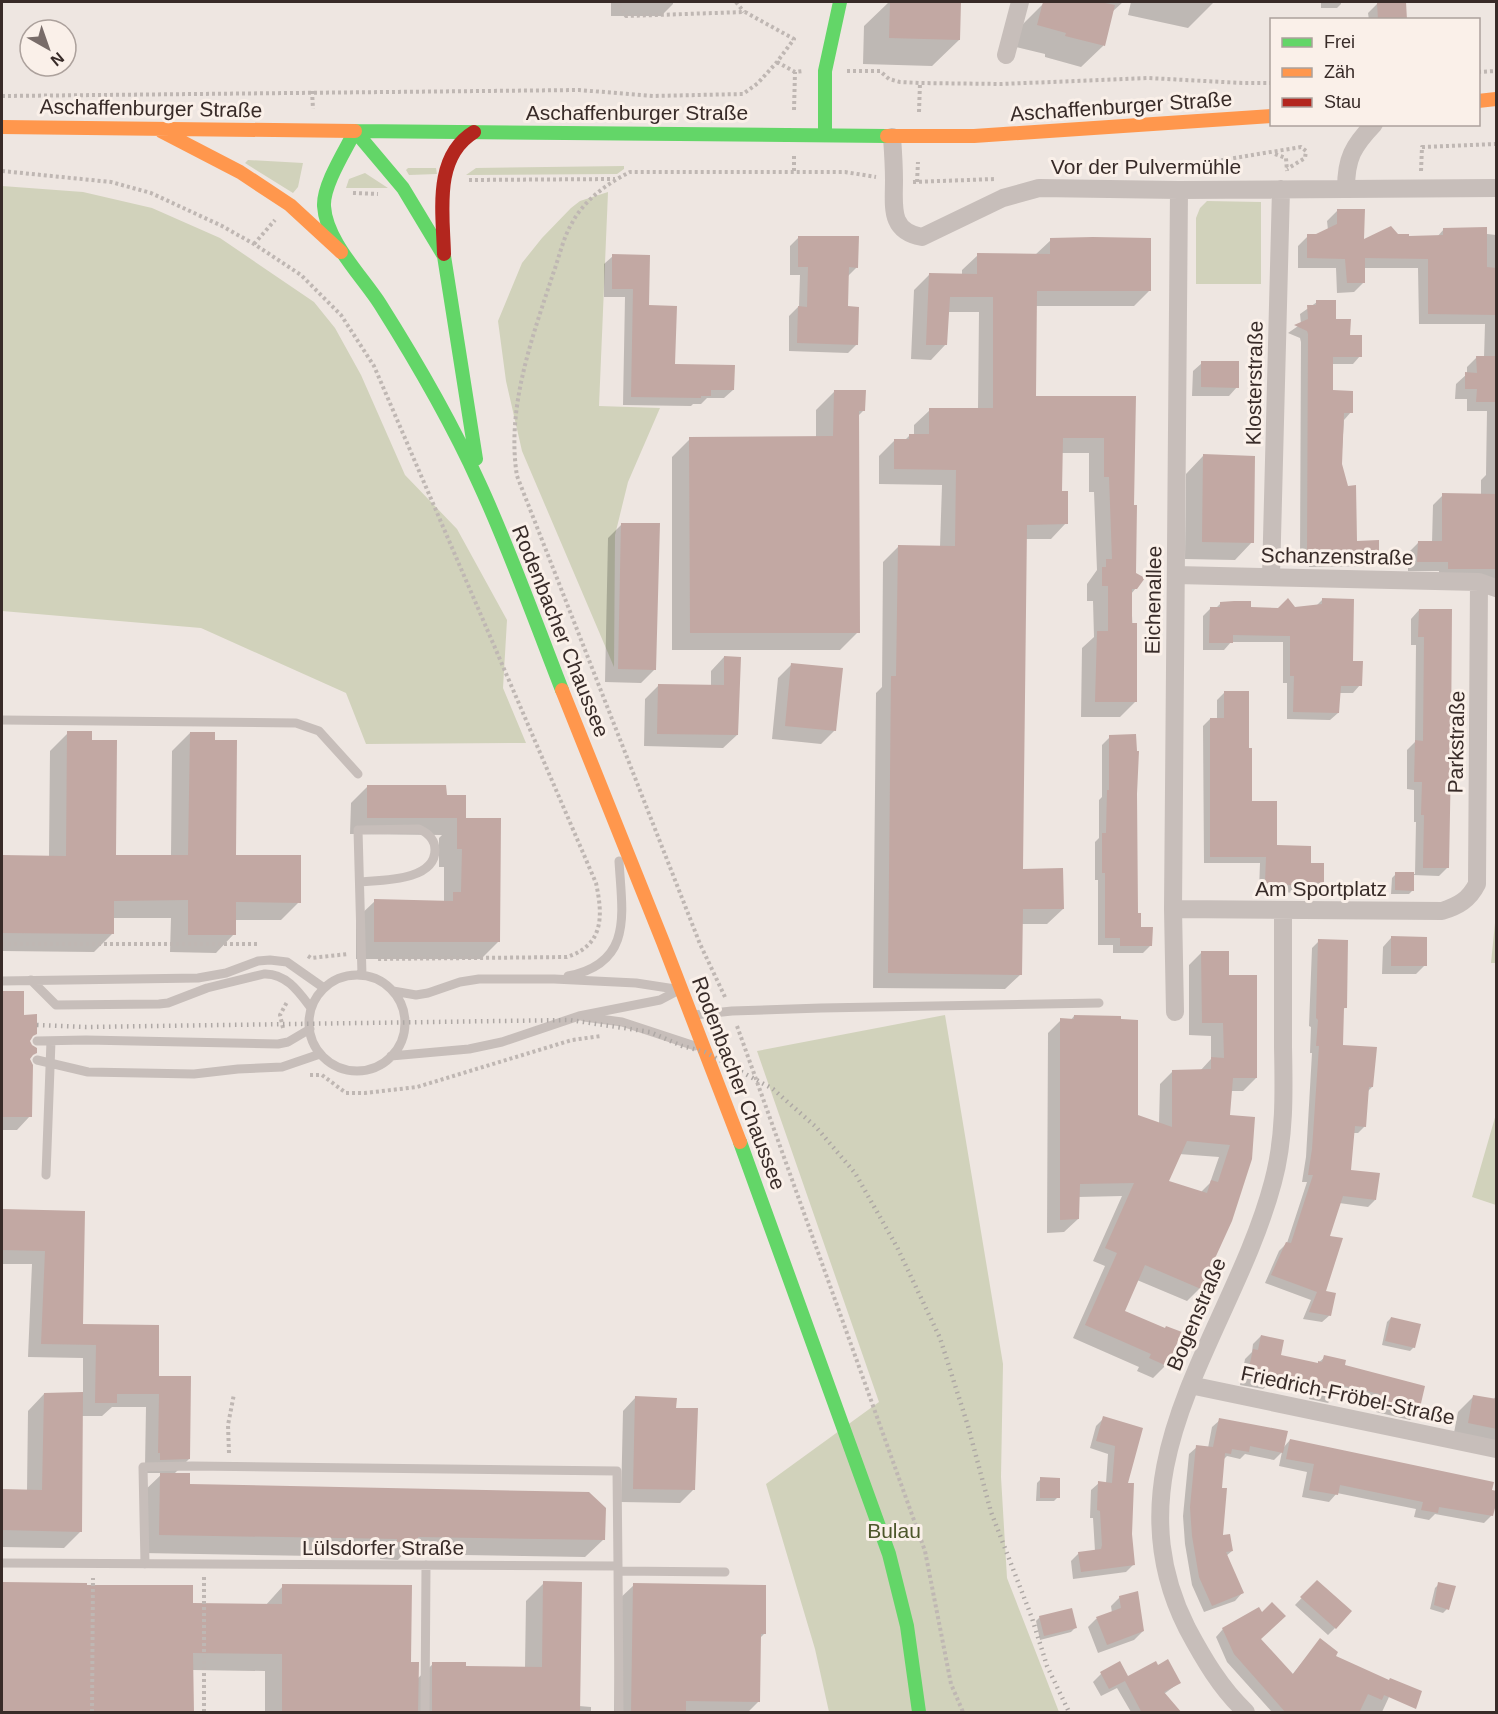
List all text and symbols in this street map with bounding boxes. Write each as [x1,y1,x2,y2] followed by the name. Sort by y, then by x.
[18,18,78,78] north arrow
[1270,18,1480,126] legend
[1324,32,1355,52] text: Frei
[47,49,67,69] text: N
[1324,62,1355,82] text: Zäh
[1009,87,1233,125] street label: Aschaffenburger Straße
[1324,92,1361,112] text: Stau
[40,95,262,121] street label: Aschaffenburger Straße
[526,101,748,124] street label: Aschaffenburger Straße
[1051,155,1241,178] street label: Vor der Pulvermühle
[1241,320,1267,446] street label: Klosterstraße
[508,522,614,740] street label: Rodenbacher Chaussee
[1260,543,1414,569] street label: Schanzenstraße
[1141,546,1165,654] street label: Eichenallee
[1444,690,1468,794] street label: Parkstraße
[1255,877,1387,900] street label: Am Sportplatz
[688,973,790,1193] street label: Rodenbacher Chaussee
[1162,1254,1230,1374] street label: Bogenstraße
[1239,1361,1457,1429] street label: Friedrich-Fröbel-Straße
[867,1519,921,1542] park label: Bulau
[302,1536,464,1559] street label: Lülsdorfer Straße

